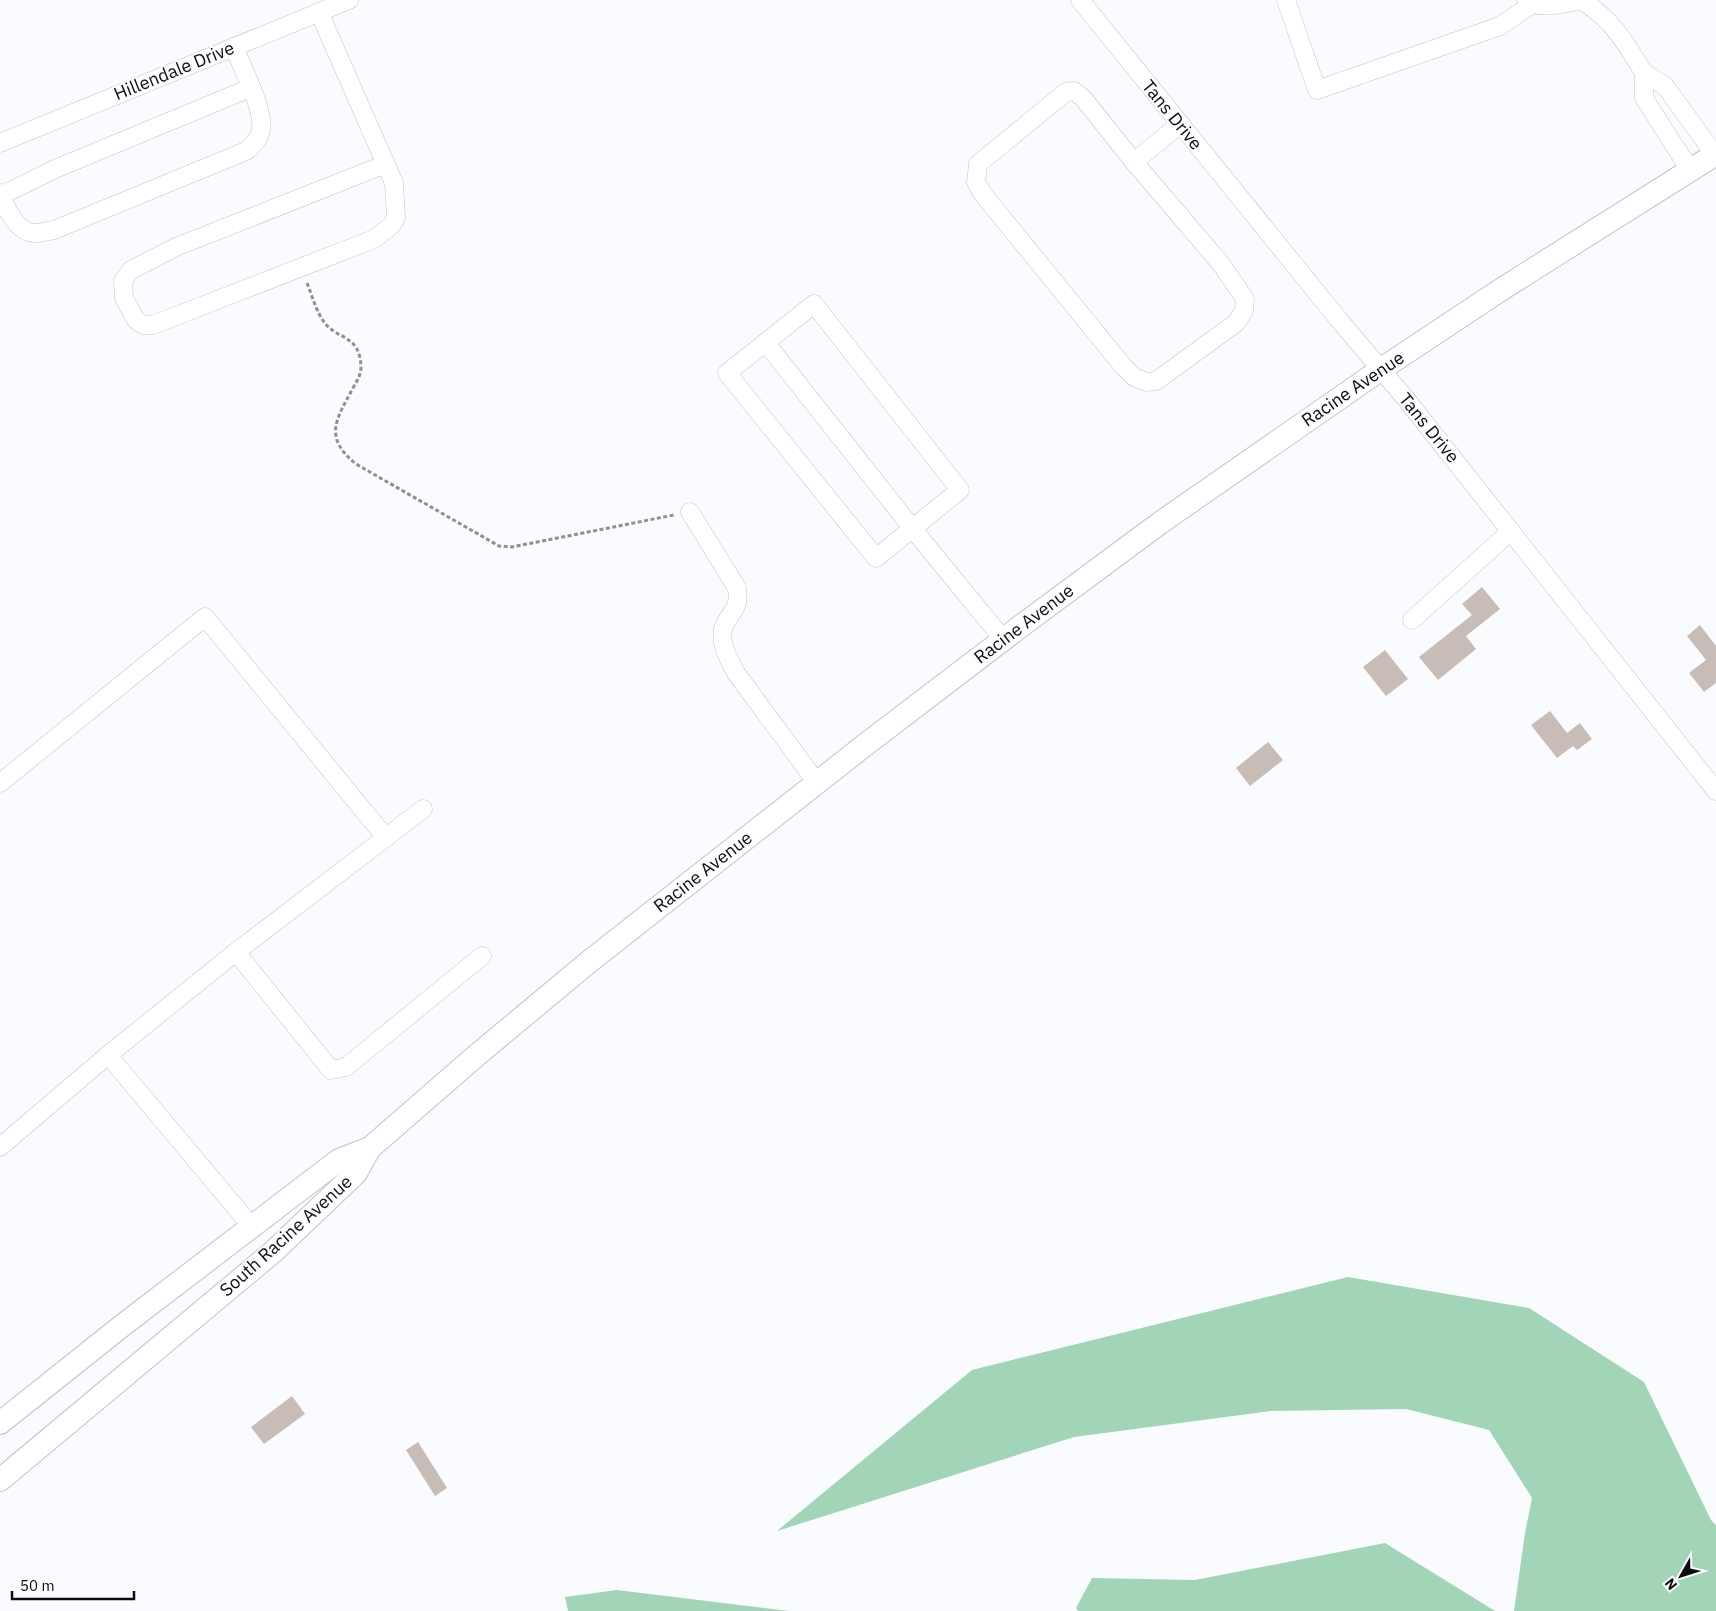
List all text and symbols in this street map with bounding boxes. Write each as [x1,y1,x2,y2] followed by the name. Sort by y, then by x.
[110,36,238,105] street label: Hillendale Drive
[1137,75,1208,155] street label: Tans Drive
[1297,346,1409,431] street label: Racine Avenue
[1394,388,1465,468] street label: Tans Drive
[969,579,1078,669] street label: Racine Avenue
[649,826,757,917] street label: Racine Avenue
[215,1170,357,1301] street label: South Racine Avenue
[1656,1551,1706,1601] north arrow
[12,1568,135,1600] scale bar
[1661,1575,1681,1594] text: N
[20,1576,55,1595] text: 50 m

